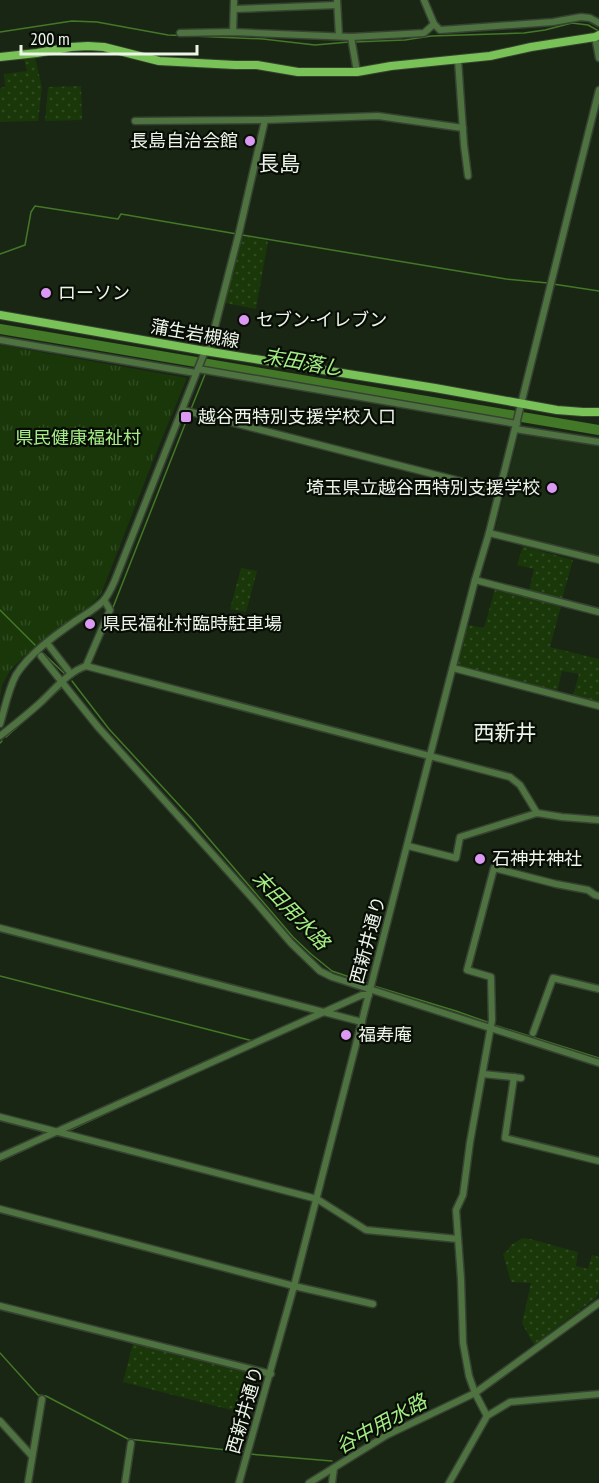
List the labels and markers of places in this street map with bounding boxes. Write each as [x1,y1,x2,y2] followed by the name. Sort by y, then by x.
[130,129,238,152] place label: 長島自治会館
[243,134,257,148] marker: 長島自治会館
[58,281,130,304] place label: ローソン
[39,286,53,300] marker: ローソン
[256,308,387,331] place label: セブン-イレブン
[237,313,251,327] marker: セブン-イレブン
[198,405,396,428] place label: 越谷西特別支援学校入口
[179,410,193,424] marker: 越谷西特別支援学校入口
[306,476,540,499] place label: 埼玉県立越谷西特別支援学校
[545,481,559,495] marker: 埼玉県立越谷西特別支援学校
[102,612,282,635] place label: 県民福祉村臨時駐車場
[83,617,97,631] marker: 県民福祉村臨時駐車場
[492,847,582,870] place label: 石神井神社
[473,852,487,866] marker: 石神井神社
[358,1023,412,1046] place label: 福寿庵
[339,1028,353,1042] marker: 福寿庵

